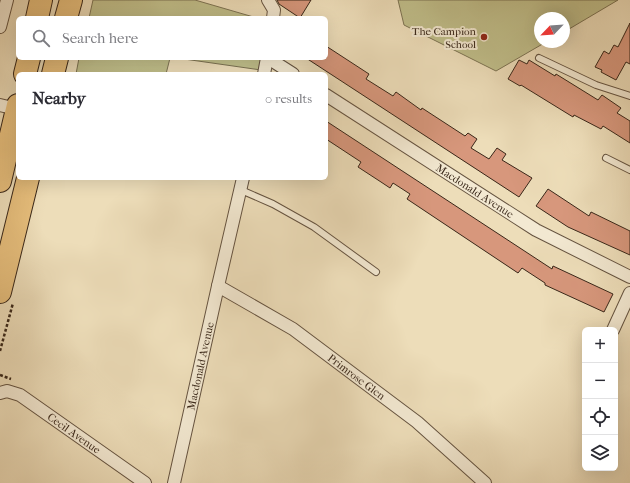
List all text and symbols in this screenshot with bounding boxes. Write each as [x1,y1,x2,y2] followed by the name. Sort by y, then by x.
[534,12,570,48] north arrow
[16,16,328,60] search box
[412,25,477,51] place label: The Campion School
[30,27,52,49] icon: search
[62,29,138,47] text: Search here
[479,32,489,42] marker: The Campion School
[32,88,86,108] text: Nearby
[265,91,312,106] text: 0 results
[433,161,516,221] street label: Macdonald Avenue
[185,320,217,411] street label: Macdonald Avenue
[582,327,618,471] map controls
[582,327,618,363] button: +
[325,351,388,403] street label: Primrose Glen
[582,363,618,399] button: −
[582,399,618,435] button: locate
[45,410,103,457] street label: Cecil Avenue
[582,435,618,471] button: layers

